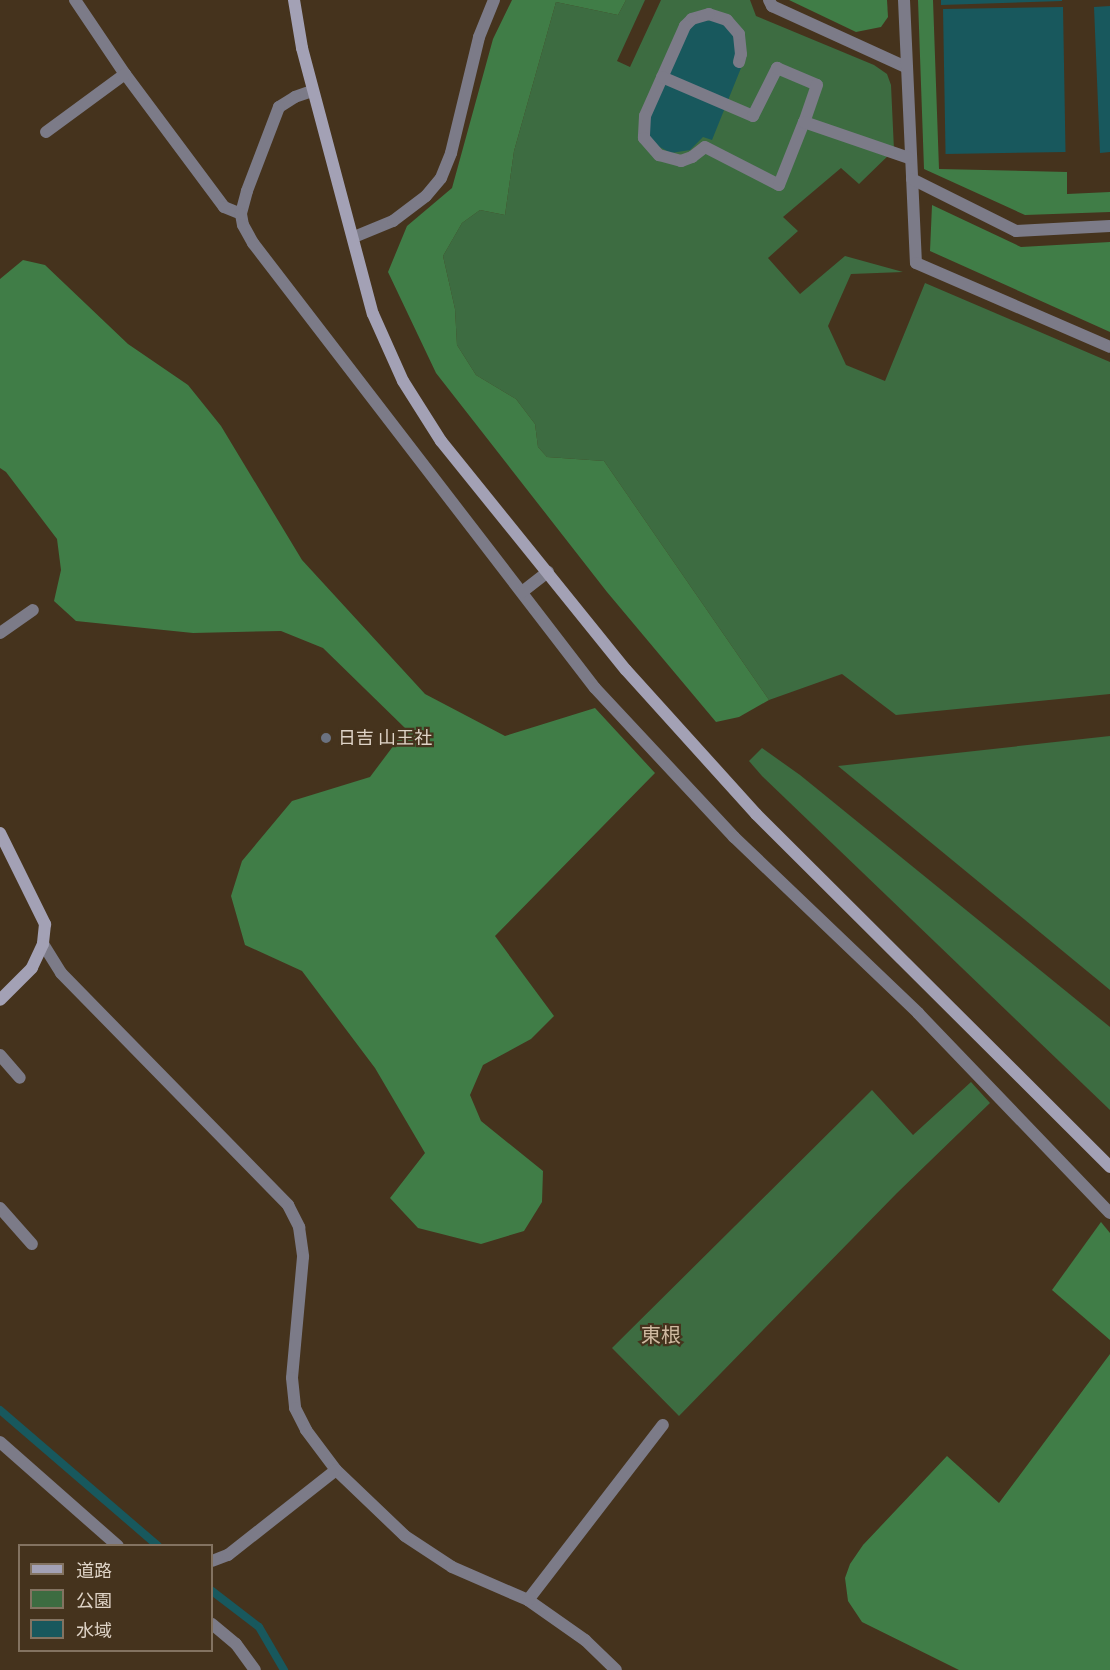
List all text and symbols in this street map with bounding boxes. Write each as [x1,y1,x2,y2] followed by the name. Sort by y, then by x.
[338,727,432,749] place label: 日吉 山王社
[319,731,333,745] marker: 日吉 山王社
[641,1323,681,1347] district label: 東根
[18,1544,213,1652] legend
[76,1558,112,1583] text: 道路
[76,1588,112,1613] text: 公園
[76,1618,112,1643] text: 水域

